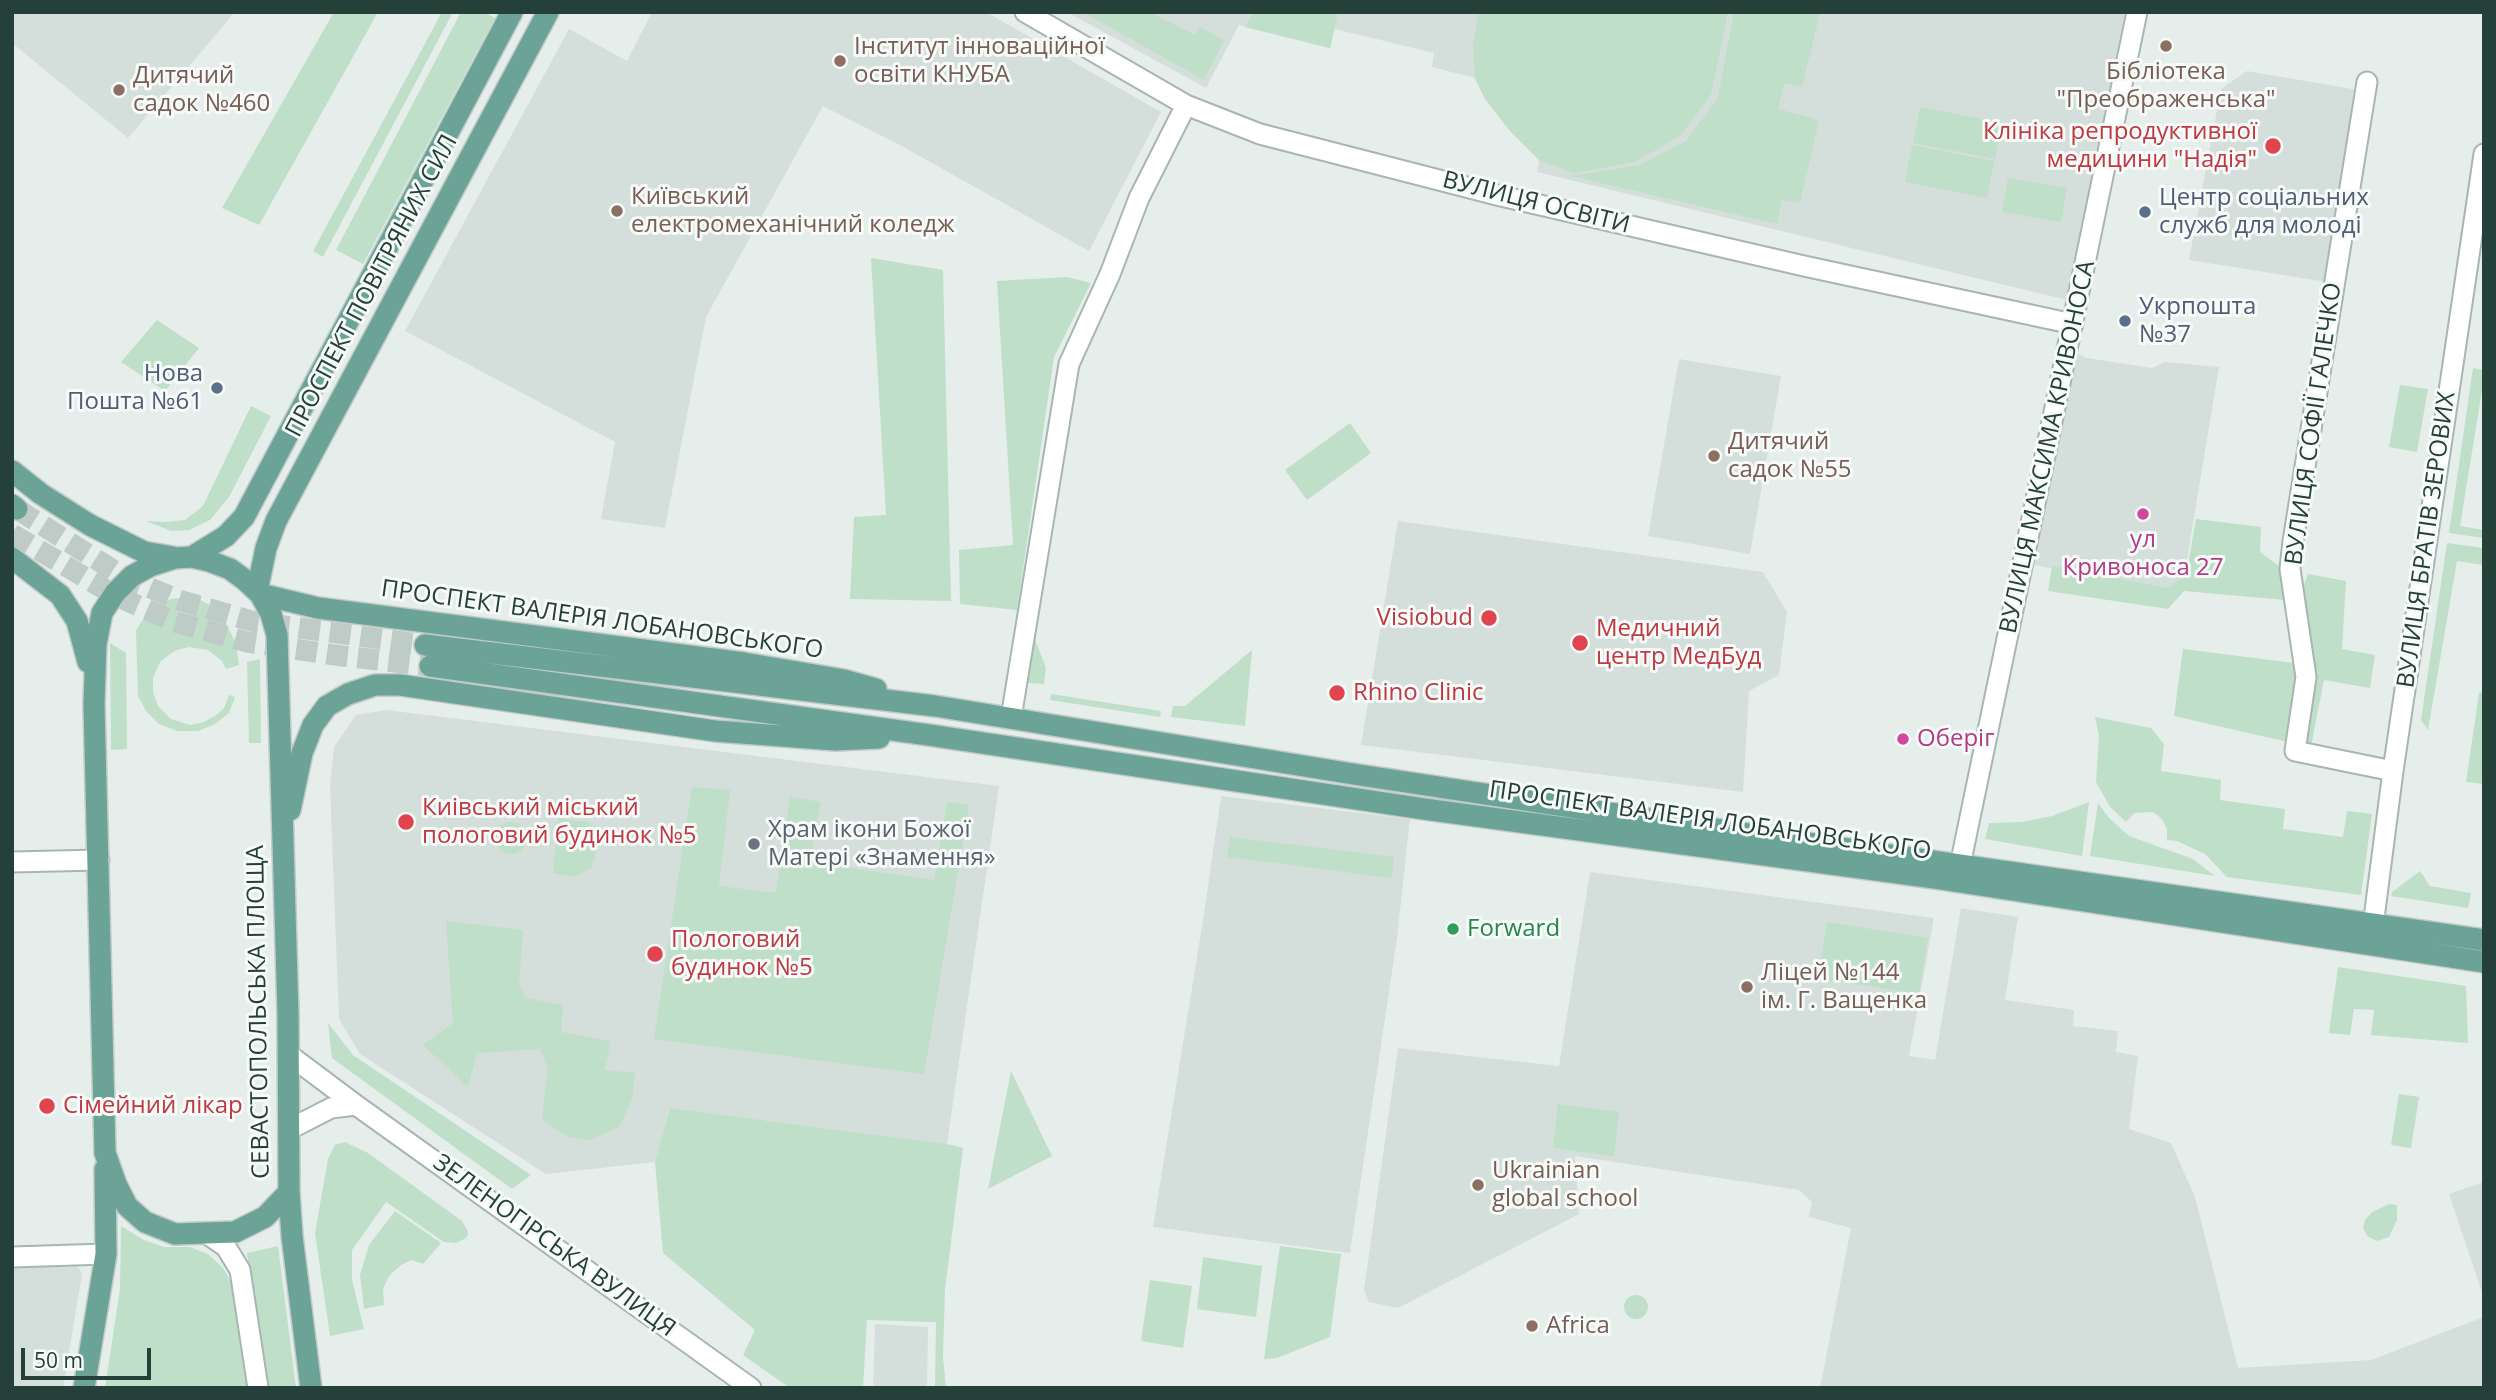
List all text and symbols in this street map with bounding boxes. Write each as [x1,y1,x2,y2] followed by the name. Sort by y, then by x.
[854,33,1105,89] place label: Інститут інноваційної освіти КНУБА
[2158,38,2174,54] marker: Бібліотека "Преображенська"
[832,53,848,69] marker: Інститут інноваційної освіти КНУБА
[2056,58,2276,114] place label: Бібліотека "Преображенська"
[133,62,270,118] place label: Дитячий садок №460
[111,82,127,98] marker: Дитячий садок №460
[1983,118,2257,174] place label: Клініка репродуктивної медицини "Надія"
[280,130,464,442] street label: ПРОСПЕКТ ПОВІТРЯНИХ СИЛ
[2263,136,2283,156] marker: Клініка репродуктивної медицини "Надія"
[1439,166,1633,240] street label: ВУЛИЦЯ ОСВІТИ
[631,183,955,239] place label: Київський електромеханічний коледж
[2159,184,2369,240] place label: Центр соціальних служб для молоді
[609,203,625,219] marker: Київський електромеханічний коледж
[2137,204,2153,220] marker: Центр соціальних служб для молоді
[1994,258,2102,636] street label: ВУЛИЦЯ МАКСИМА КРИВОНОСА
[2280,281,2348,567] street label: ВУЛИЦЯ СОФІЇ ГАЛЕЧКО
[2139,293,2256,349] place label: Укрпошта №37
[2117,313,2133,329] marker: Укрпошта №37
[67,360,203,416] place label: Нова Пошта №61
[209,380,225,396] marker: Нова Пошта №61
[2392,390,2462,690] street label: ВУЛИЦЯ БРАТІВ ЗЕРОВИХ
[1728,428,1852,484] place label: Дитячий садок №55
[1706,448,1722,464] marker: Дитячий садок №55
[2135,506,2151,522] marker: ул Кривоноса 27
[2063,526,2223,582] place label: ул Кривоноса 27
[379,575,825,665] street label: ПРОСПЕКТ ВАЛЕРІЯ ЛОБАНОВСЬКОГО
[1377,604,1473,632] place label: Visiobud
[1479,608,1499,628] marker: Visiobud
[1596,615,1761,671] place label: Медичний центр МедБуд
[1570,633,1590,653] marker: Медичний центр МедБуд
[1353,679,1483,707] place label: Rhino Clinic
[1327,683,1347,703] marker: Rhino Clinic
[1917,725,1995,753] place label: Оберіг
[1895,731,1911,747] marker: Оберіг
[1487,776,1933,866] street label: ПРОСПЕКТ ВАЛЕРІЯ ЛОБАНОВСЬКОГО
[422,794,697,850] place label: Киівський міський пологовий будинок №5
[396,812,416,832] marker: Киівський міський пологовий будинок №5
[768,816,996,872] place label: Храм ікони Божої Матері «Знамення»
[746,836,762,852] marker: Храм ікони Божої Матері «Знамення»
[242,845,276,1179] street label: СЕВАСТОПОЛЬСЬКА ПЛОЩА
[1467,915,1560,943] place label: Forward
[1445,921,1461,937] marker: Forward
[671,926,813,982] place label: Пологовий будинок №5
[645,944,665,964] marker: Пологовий будинок №5
[1761,959,1927,1015] place label: Ліцей №144 ім. Г. Ващенка
[1739,979,1755,995] marker: Ліцей №144 ім. Г. Ващенка
[63,1092,243,1120] place label: Сімейний лікар
[37,1096,57,1116] marker: Сімейний лікар
[427,1148,681,1344] street label: ЗЕЛЕНОГІРСЬКА ВУЛИЦЯ
[1492,1157,1638,1213] place label: Ukrainian global school
[1470,1177,1486,1193] marker: Ukrainian global school
[1546,1312,1610,1340] place label: Africa
[1524,1318,1540,1334] marker: Africa
[24,1334,154,1378] scale bar
[34,1346,83,1374] text: 50 m

